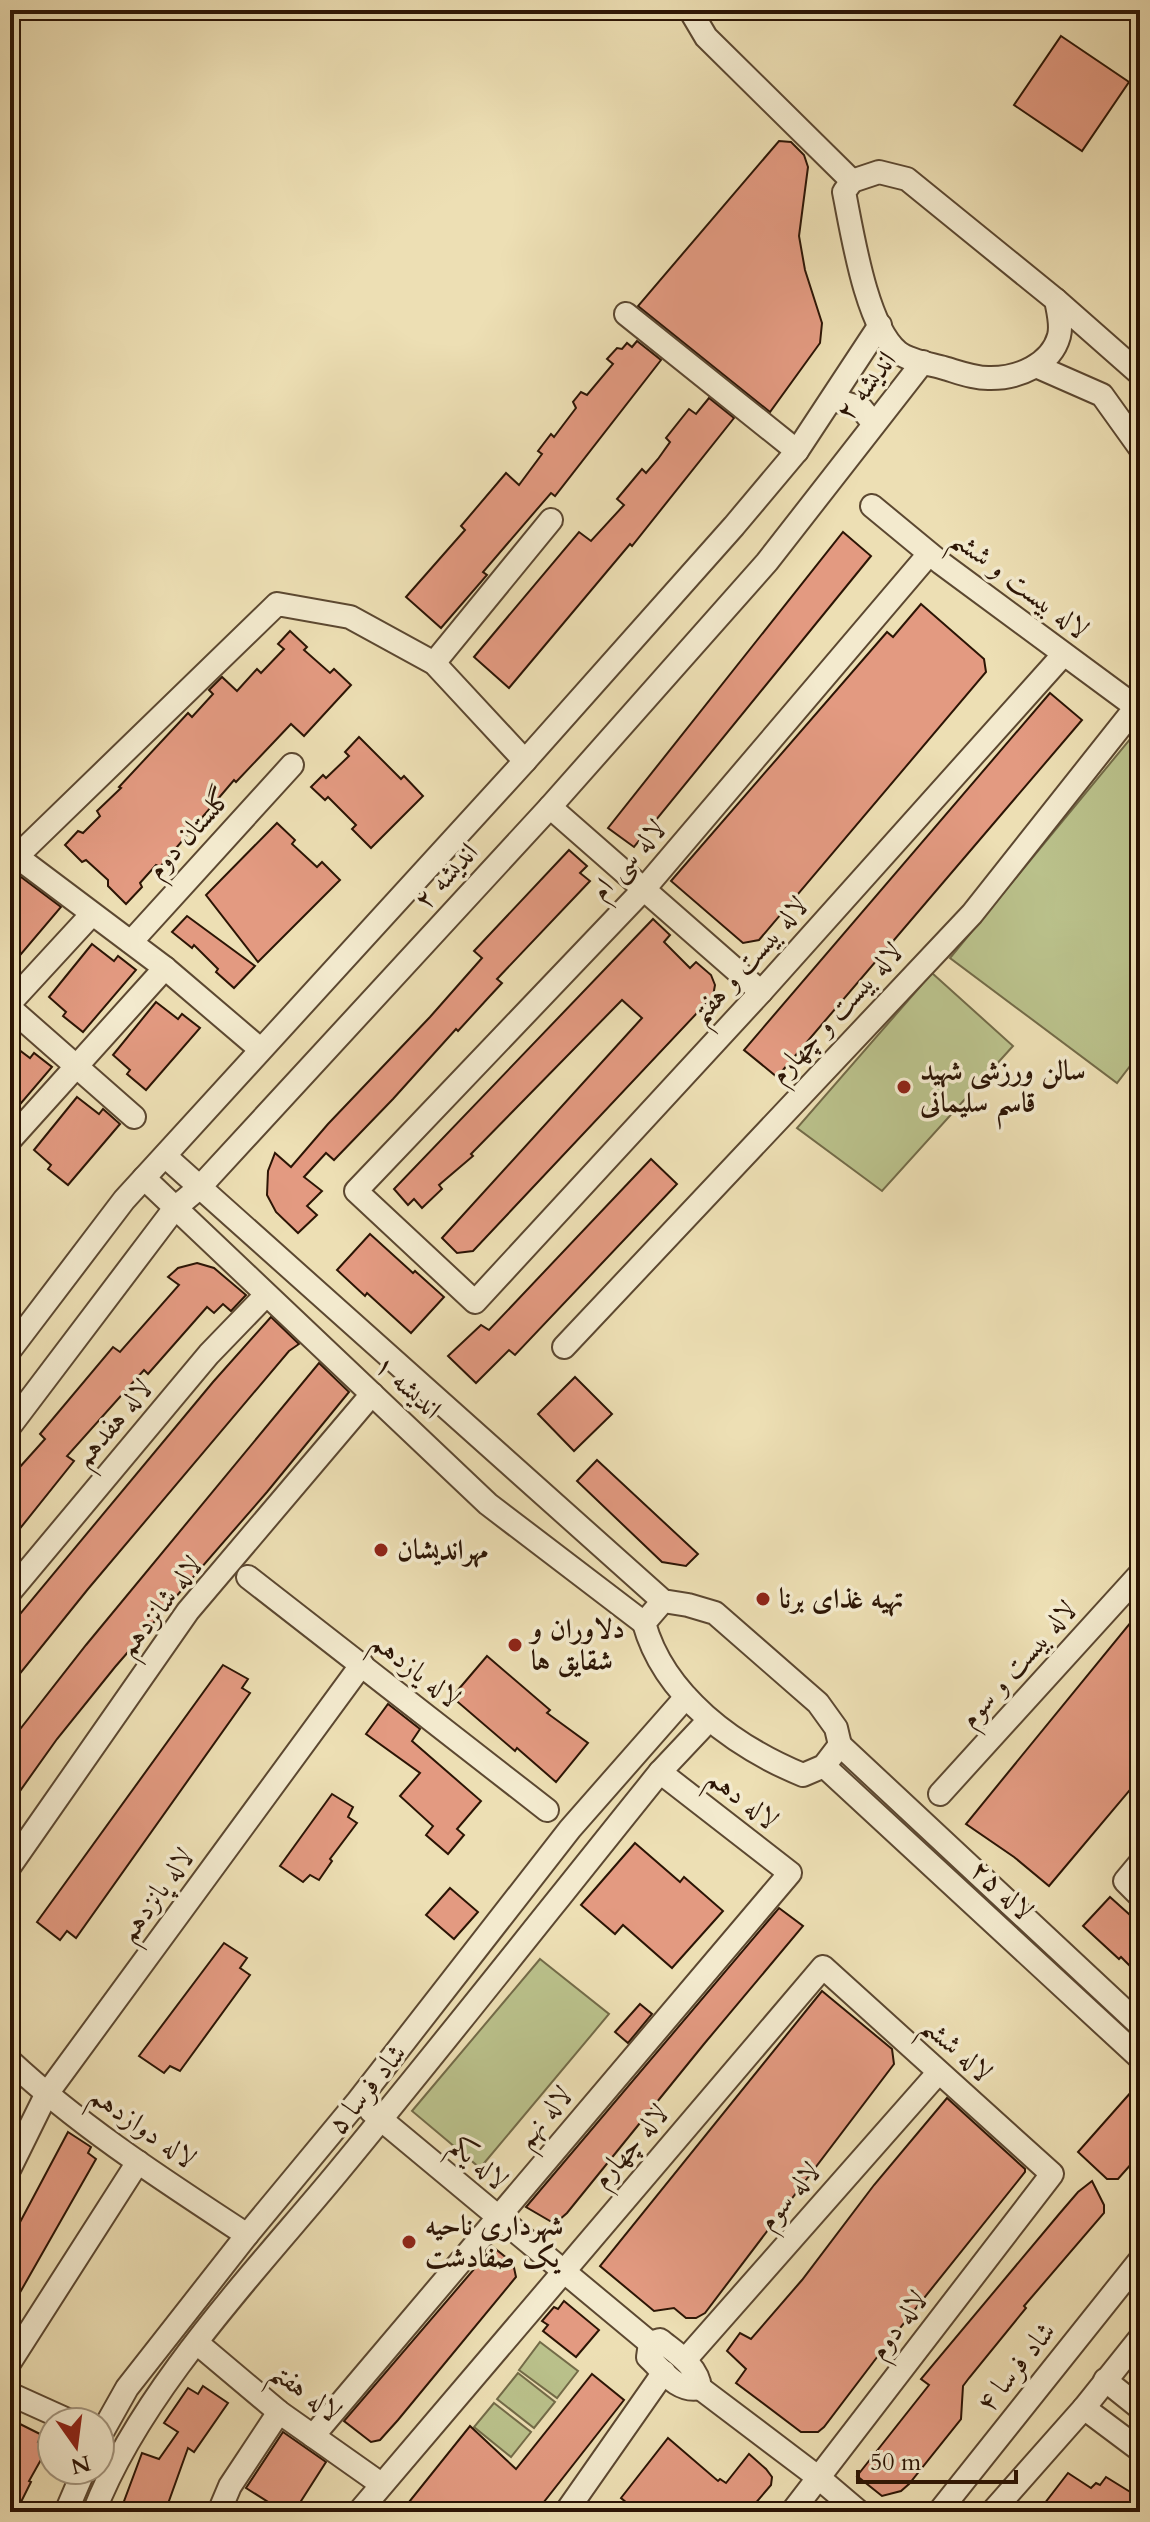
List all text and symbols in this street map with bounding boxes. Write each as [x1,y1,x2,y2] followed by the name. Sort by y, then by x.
[827,343,905,429] street label: اندیشه ۲
[939,520,1097,655] street label: لاله بیست و ششم
[138,779,244,890] street label: گلستان دوم
[581,811,678,912] street label: لاله سی ام
[405,834,487,918] street label: اندیشه ۲
[681,888,823,1037] street label: لاله بیست و هفتم
[761,934,915,1095] street label: لاله بیست و چهارم
[919,1052,1086,1130] place label: سالن ورزشی شهید قاسم سلیمانی
[895,1078,913,1096] marker: سالن ورزشی شهید قاسم سلیمانی
[366,1346,450,1428] street label: اندیشه ۱
[65,1371,166,1480] street label: لاله هفدهم
[397,1531,488,1569] place label: مهراندیشان
[372,1541,390,1559] marker: مهراندیشان
[109,1548,217,1669] street label: لاله شانزدهم
[779,1580,903,1618] place label: تهیه غذای برنا
[754,1590,772,1608] marker: تهیه غذای برنا
[951,1592,1089,1739] street label: لاله بیست و سوم
[528,1610,625,1680] place label: دلاوران و شقایق ها
[359,1623,468,1722] street label: لاله یازدهم
[506,1636,524,1654] marker: دلاوران و شقایق ها
[695,1759,786,1844] street label: لاله دهم
[109,1840,209,1954] street label: لاله پانزدهم
[962,1851,1042,1929] street label: لاله ۲۵
[908,2007,1001,2097] street label: لاله ششم
[319,2036,415,2142] street label: شاد فرسا ۵
[78,2077,204,2183] street label: لاله دوازدهم
[507,2078,586,2161] street label: لاله نهم
[583,2096,681,2200] street label: لاله چهارم
[437,2127,516,2204] street label: لاله یکم
[749,2154,833,2242] street label: لاله سوم
[425,2207,563,2277] place label: شهرداری ناحیه یک صفادشت
[400,2233,418,2251] marker: شهرداری ناحیه یک صفادشت
[860,2283,940,2370] street label: لاله دوم
[968,2314,1064,2420] street label: شاد فرسا ۴
[258,2353,349,2438] street label: لاله هفتم
[36,2406,116,2486] north arrow
[858,2434,1016,2484] scale bar
[870,2446,922,2479] text: 50 m
[68,2448,93,2481] text: N

